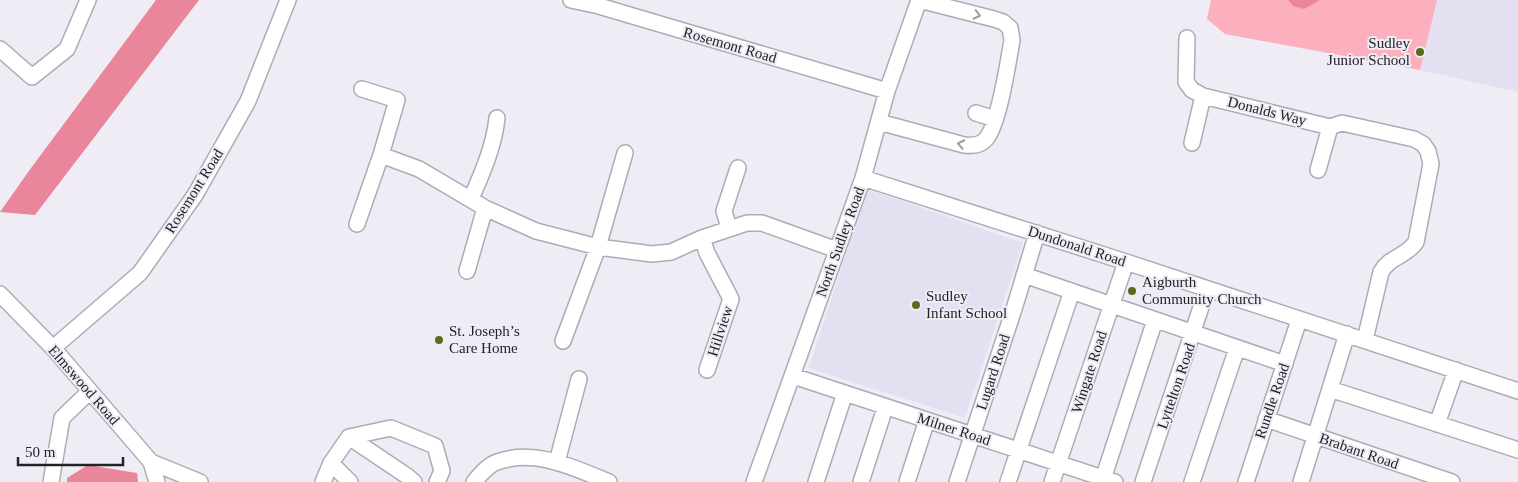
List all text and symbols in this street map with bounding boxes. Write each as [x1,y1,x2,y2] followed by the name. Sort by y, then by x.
[973,9,982,20] one-way arrow
[682,24,779,66] street label: Rosemont Road
[1327,35,1410,68] place label: Sudley Junior School
[1414,46,1426,58] marker: Sudley Junior School
[1226,93,1309,129] street label: Donalds Way
[957,139,966,150] one-way arrow
[162,146,227,236] street label: Rosemont Road
[813,184,867,299] street label: North Sudley Road
[1026,223,1128,270] street label: Dundonald Road
[1142,274,1262,307] place label: Aigburth Community Church
[1126,285,1138,297] marker: Aigburth Community Church
[926,288,1007,321] place label: Sudley Infant School
[910,299,922,311] marker: Sudley Infant School
[704,303,736,358] street label: Hillview
[449,323,520,356] place label: St. Joseph’s Care Home
[1068,328,1110,415] street label: Wingate Road
[973,332,1013,412] street label: Lugard Road
[433,334,445,346] marker: St. Joseph’s Care Home
[1154,341,1198,431] street label: Lyttelton Road
[45,342,123,428] street label: Elmswood Road
[1252,361,1293,441] street label: Rundle Road
[915,410,993,449] street label: Milner Road
[1317,430,1401,472] street label: Brabant Road
[18,434,122,466] scale bar
[25,444,56,460] text: 50 m

